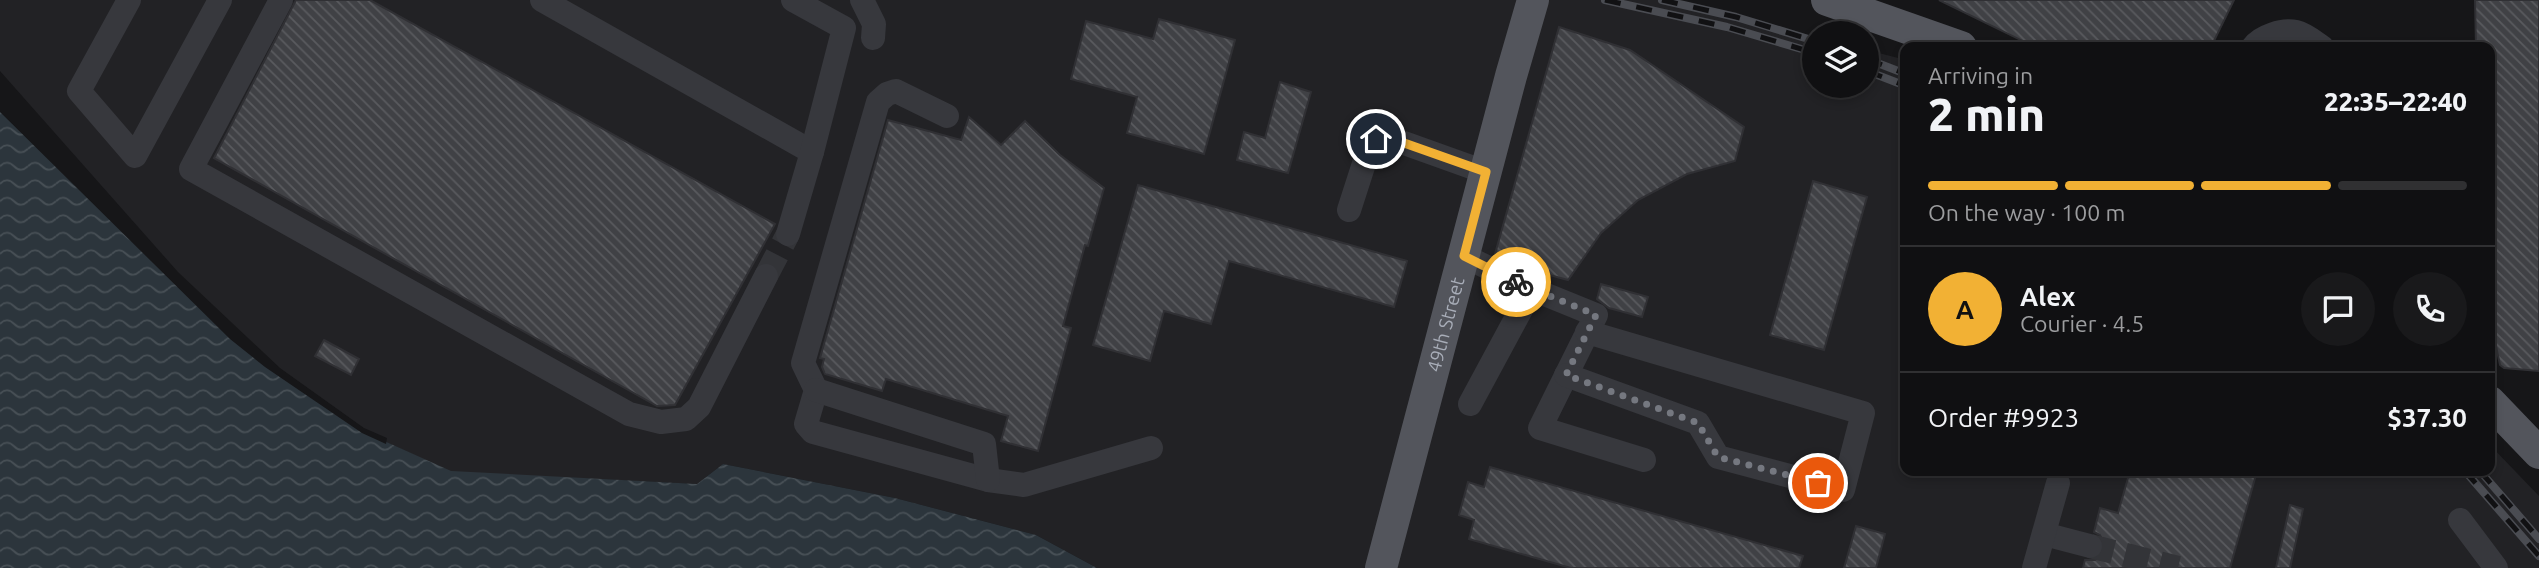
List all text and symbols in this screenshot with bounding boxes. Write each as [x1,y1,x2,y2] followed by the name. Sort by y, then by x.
[1802,21,1879,98] map controls
[1802,21,1879,98] button: layers
[1928,63,2033,88] text: Arriving in
[2324,87,2467,116] text: 22:35–22:40
[1928,88,2045,140] text: 2 min
[1346,109,1406,169] pin
[1357,120,1395,158] icon: home
[1928,200,2125,225] text: On the way · 100 m
[1481,247,1551,317] courier
[1497,263,1535,301] icon: bike
[2301,272,2375,346] button: chat
[2393,272,2467,346] button: phone
[1422,274,1469,374] street label: 49th Street
[2020,282,2075,311] text: Alex
[1956,295,1974,324] text: A
[2020,311,2144,336] text: Courier · 4.5
[1928,403,2079,432] text: Order #9923
[2387,403,2467,432] text: $37.30
[1788,453,1848,513] pin
[1799,464,1837,502] icon: bag

